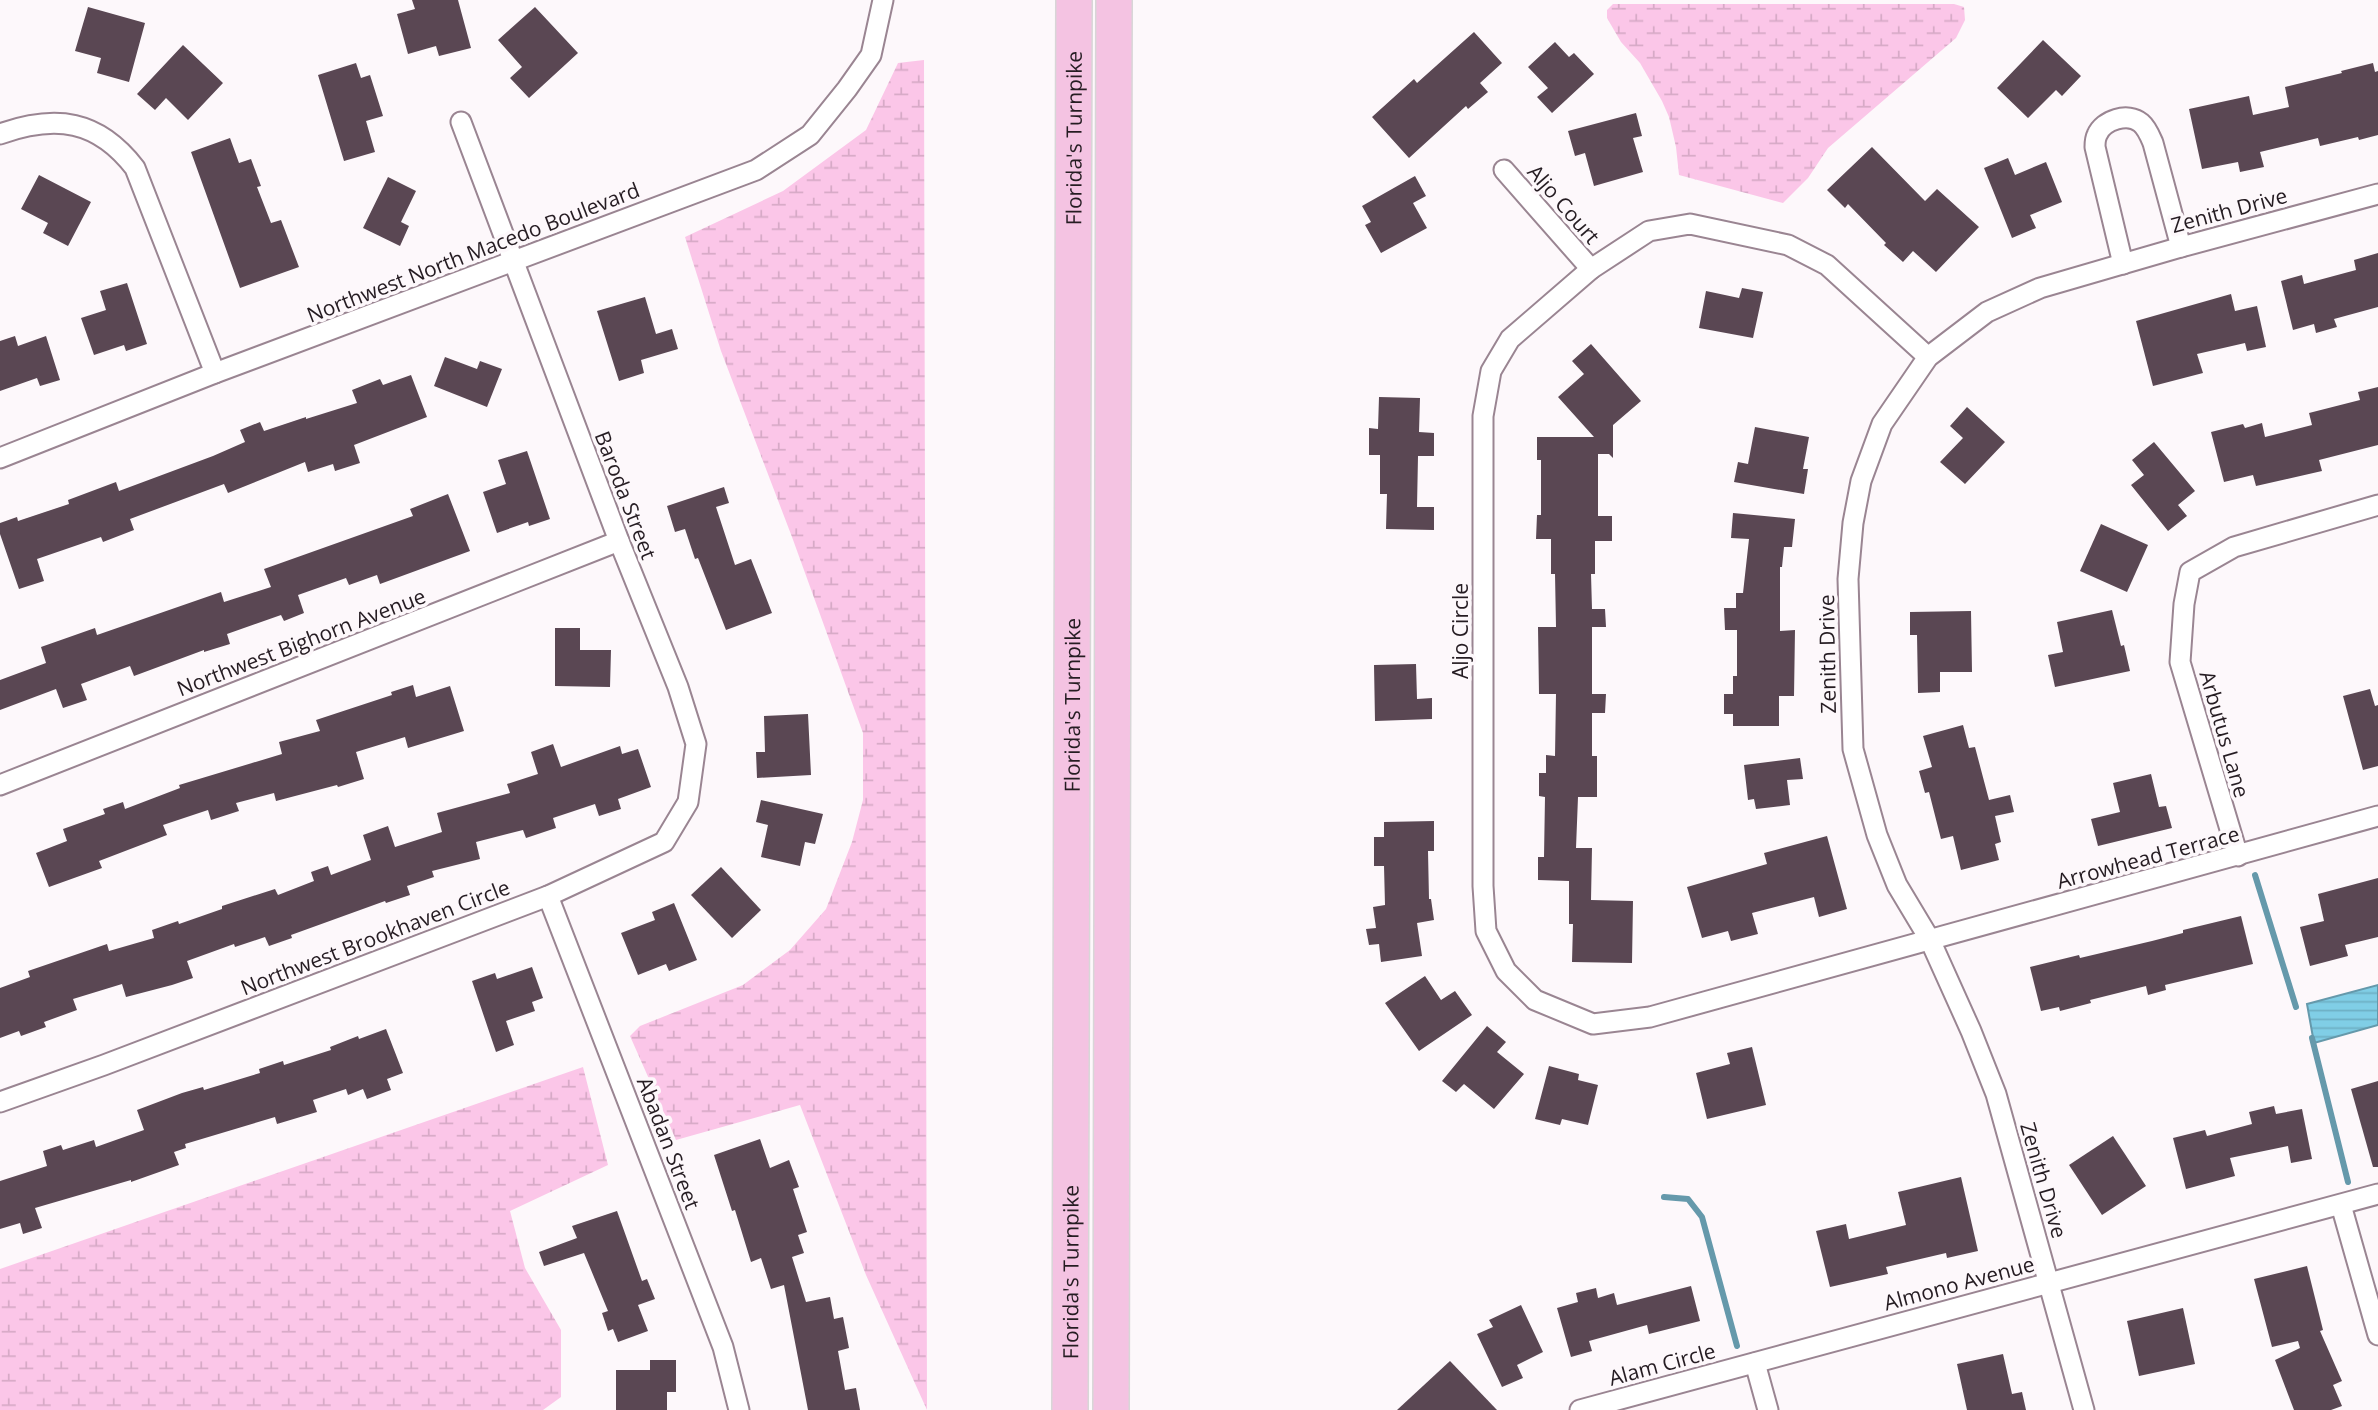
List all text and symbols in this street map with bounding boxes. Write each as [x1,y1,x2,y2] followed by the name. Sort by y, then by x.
[1059,51,1088,225] street label: Florida's Turnpike
[1522,158,1606,250] street label: Aljo Court
[303,175,643,329] street label: Northwest North Macedo Boulevard
[2168,181,2290,239] street label: Zenith Drive
[589,427,663,563] street label: Baroda Street
[173,582,429,702] street label: Northwest Bighorn Avenue
[1446,583,1474,679] street label: Aljo Circle
[1812,594,1842,714] street label: Zenith Drive
[1058,618,1086,792] street label: Florida's Turnpike
[2194,667,2256,801] street label: Arbutus Lane
[2054,819,2242,895] street label: Arrowhead Terrace
[236,873,514,1001] street label: Northwest Brookhaven Circle
[631,1073,707,1213] street label: Abadan Street
[2014,1119,2074,1241] street label: Zenith Drive
[1056,1185,1085,1359] street label: Florida's Turnpike
[1881,1249,2037,1317] street label: Almono Avenue
[1606,1336,1718,1392] street label: Alam Circle

